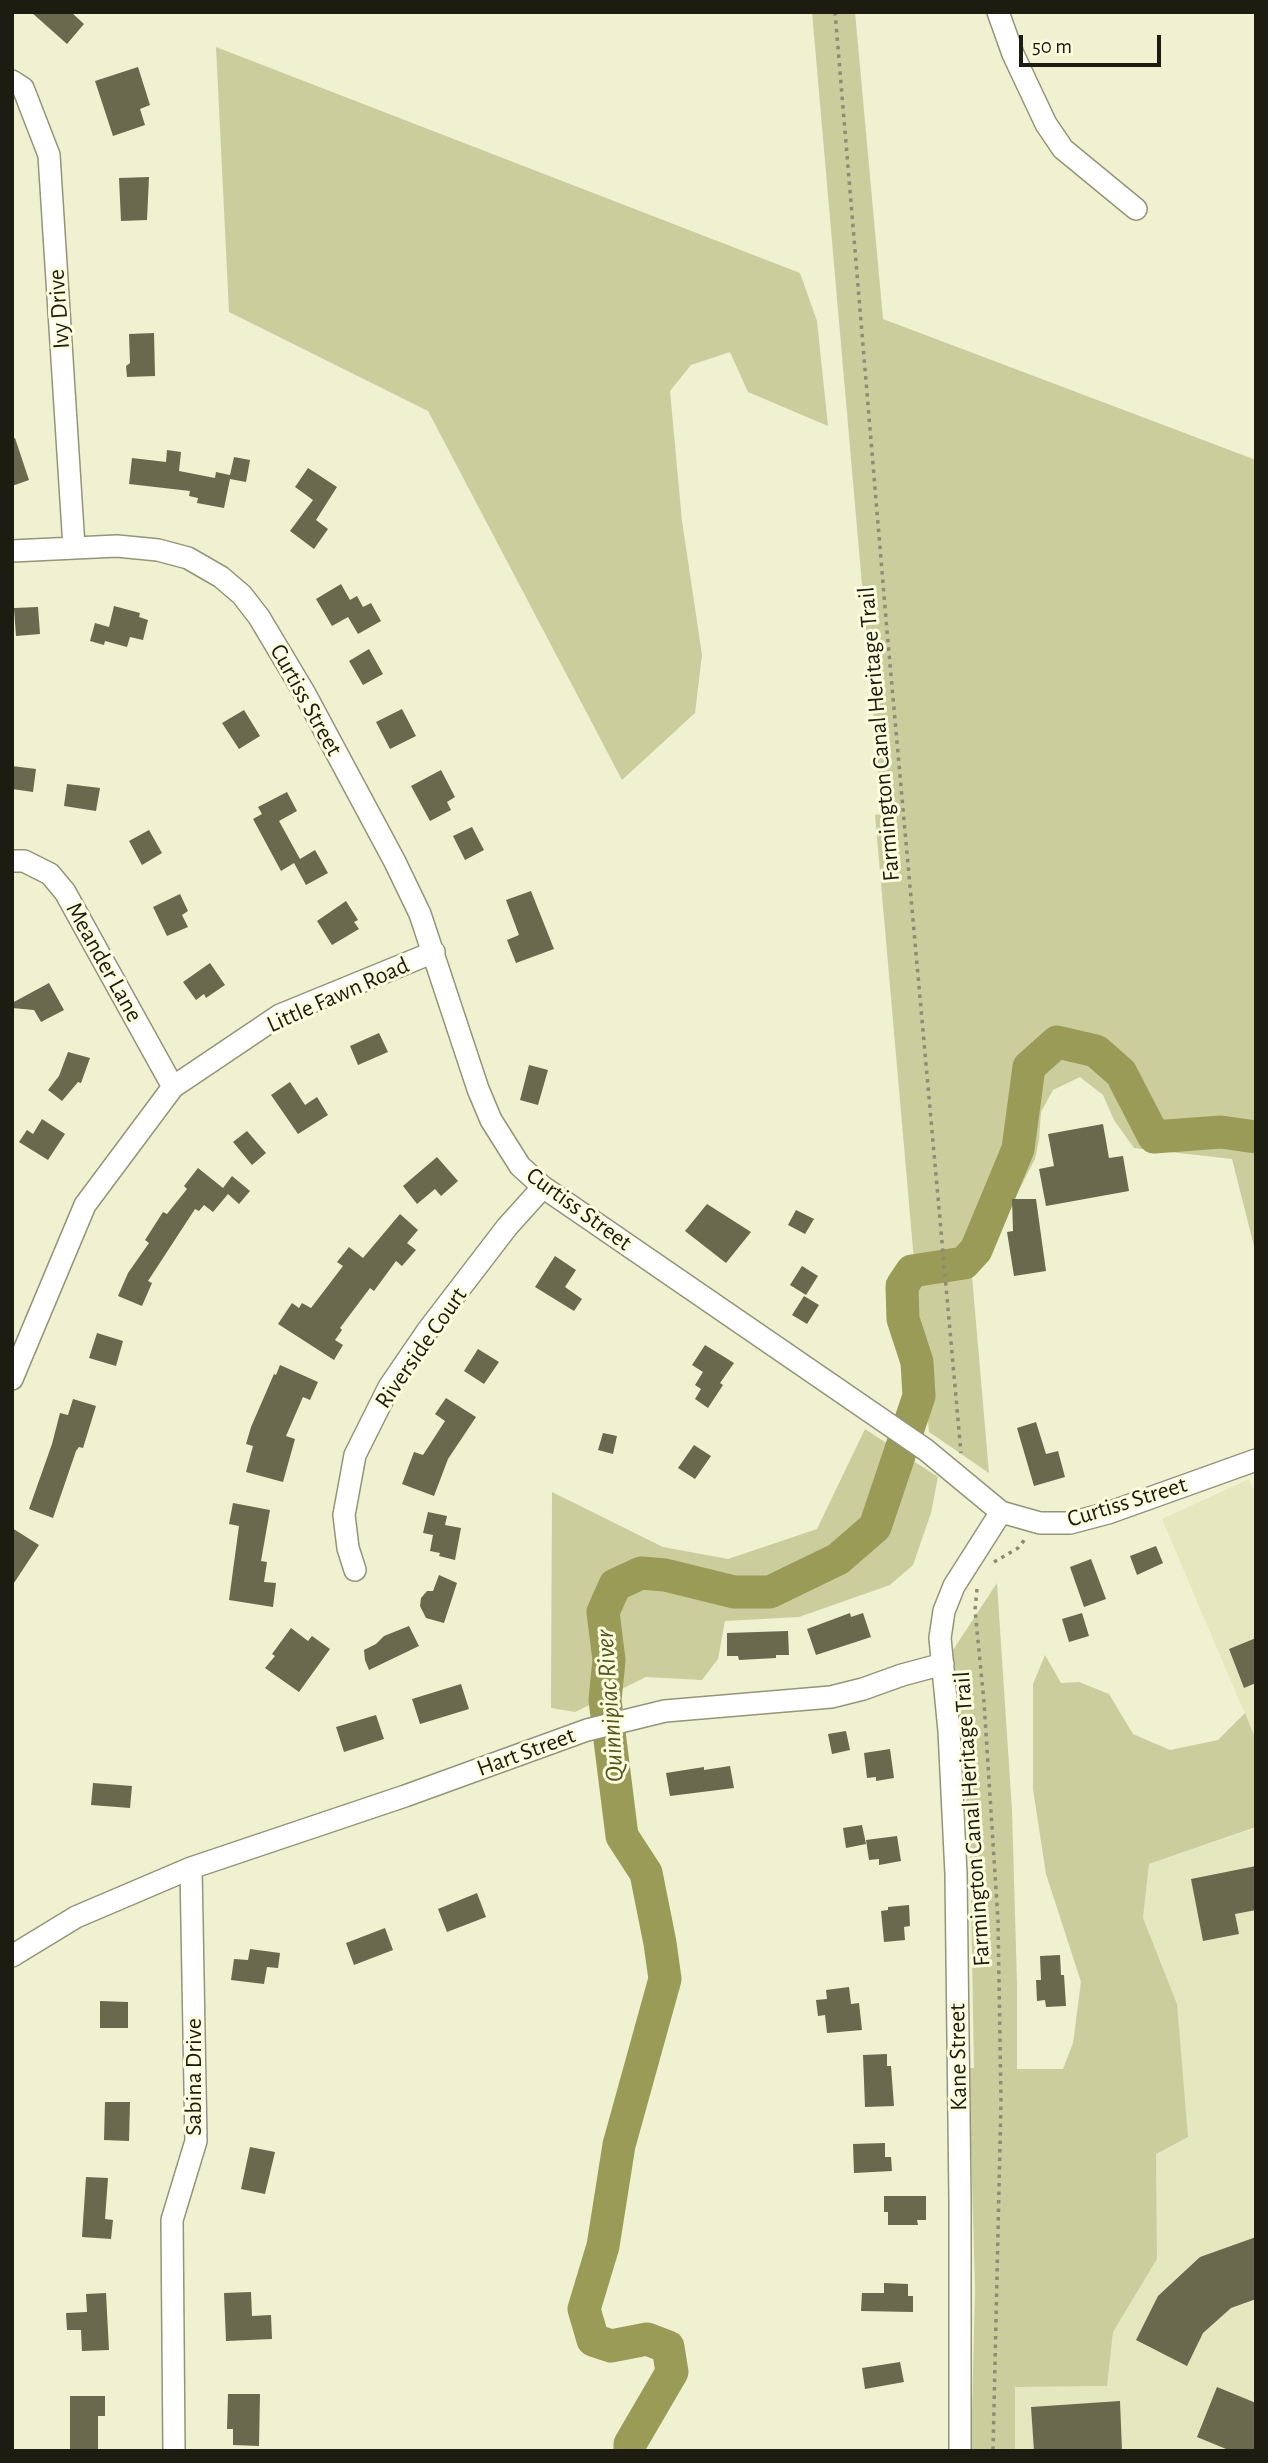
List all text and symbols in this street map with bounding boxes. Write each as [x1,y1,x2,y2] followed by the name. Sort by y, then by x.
[1023,21,1165,65] scale bar
[1032,36,1072,57] text: 50 m
[42,268,76,350] street label: Ivy Drive
[852,585,906,883] street label: Farmington Canal Heritage Trail
[263,639,349,761] street label: Curtiss Street
[59,897,149,1027] street label: Meander Lane
[262,951,414,1039] street label: Little Fawn Road
[521,1161,637,1257] street label: Curtiss Street
[369,1282,473,1414] street label: Riverside Court
[1064,1470,1190,1534] street label: Curtiss Street
[589,1629,631,1783] water label: Quinnipiac River
[947,1670,997,1968] street label: Farmington Canal Heritage Trail
[473,1721,579,1783] street label: Hart Street
[943,2003,973,2111] street label: Kane Street
[180,2018,208,2136] street label: Sabina Drive

